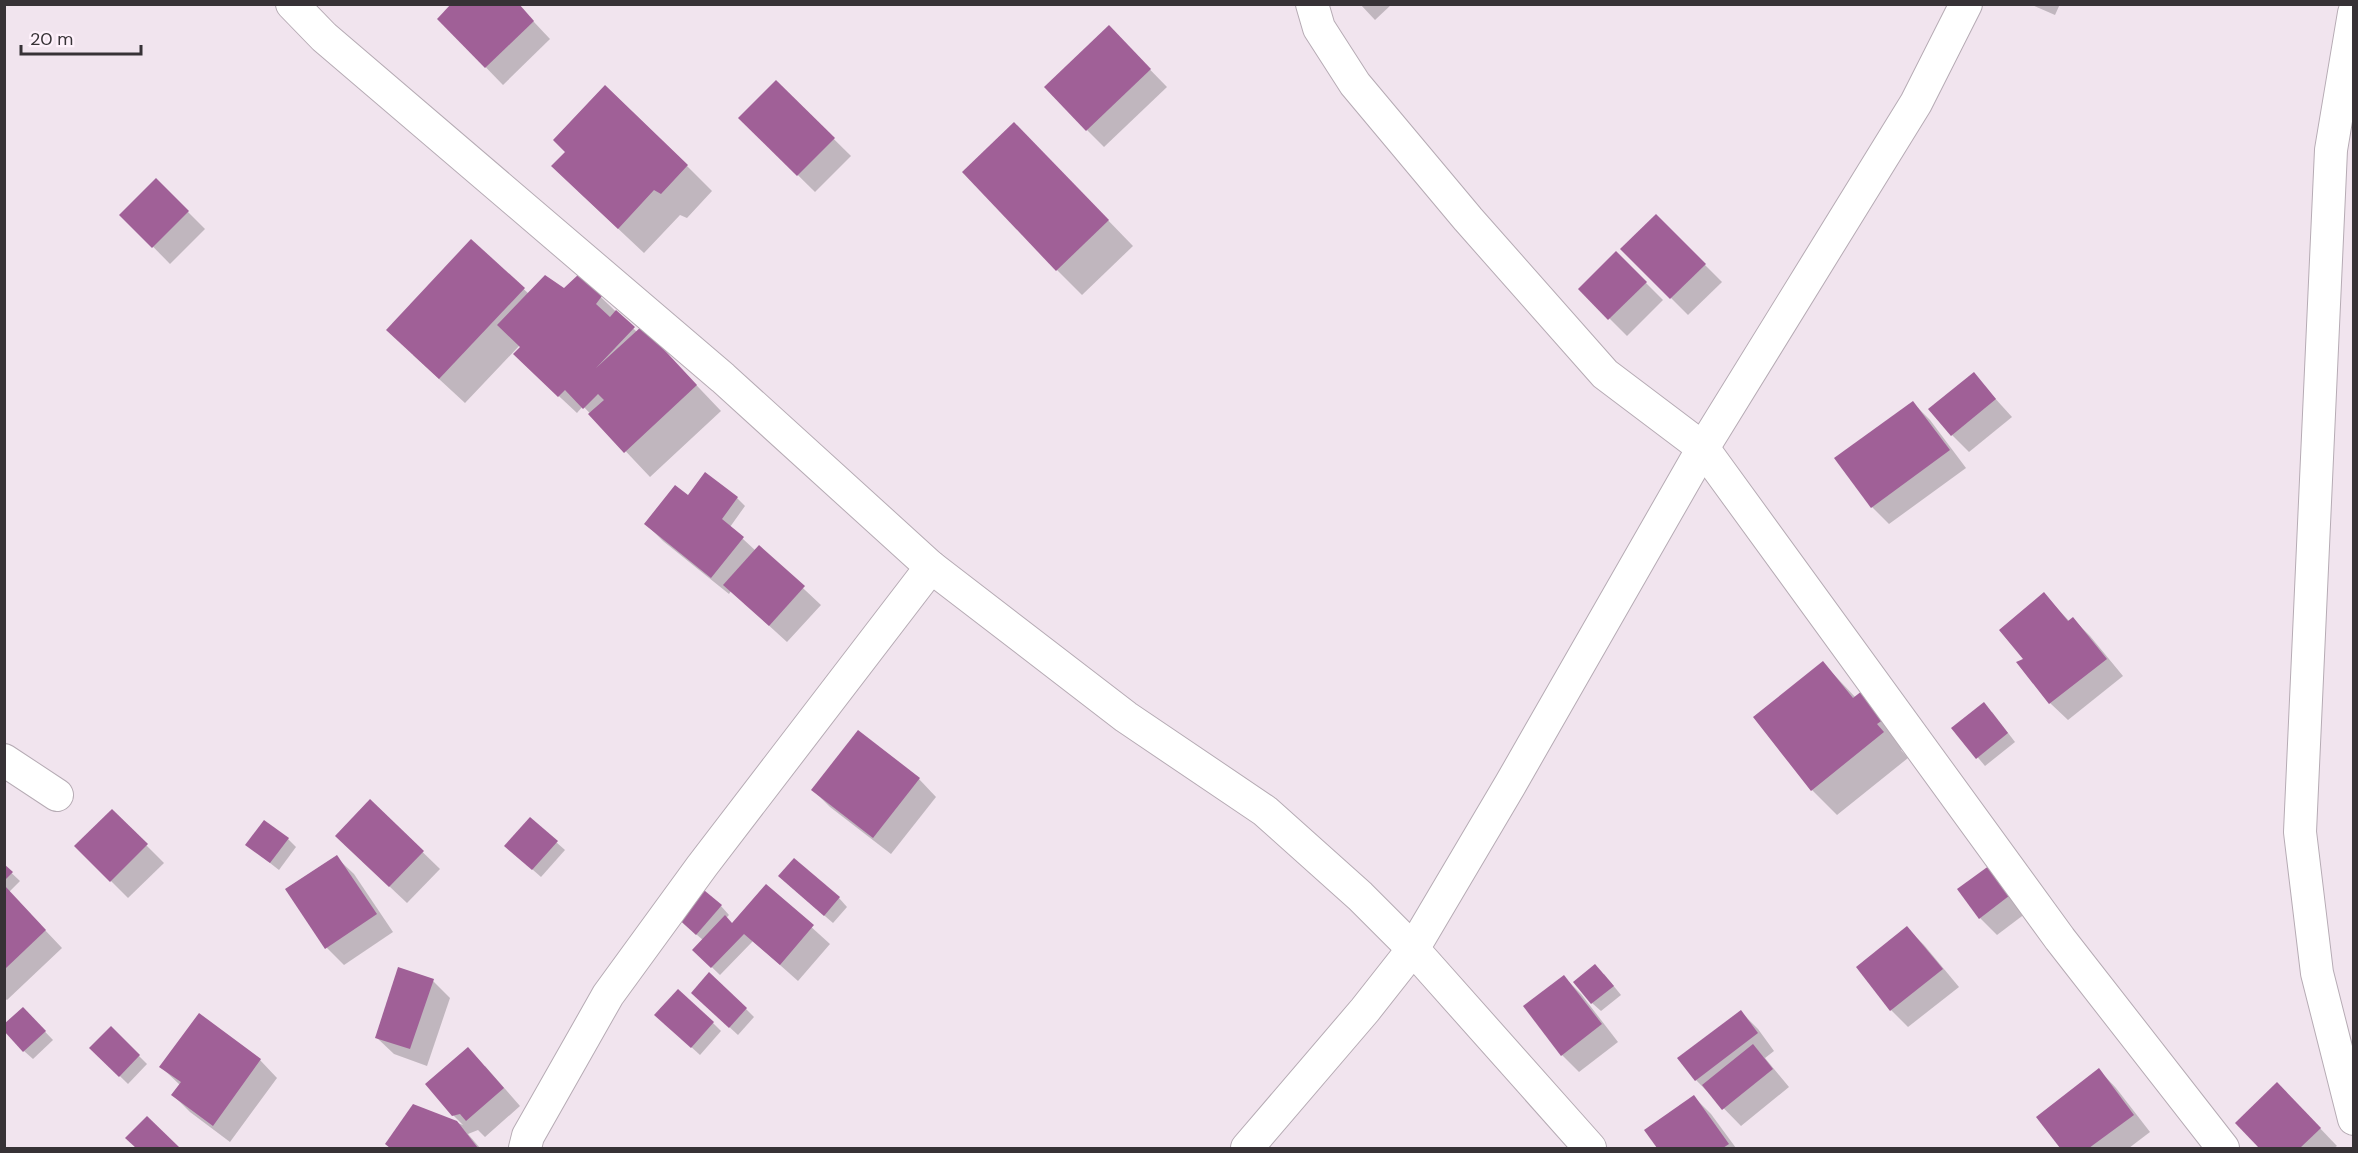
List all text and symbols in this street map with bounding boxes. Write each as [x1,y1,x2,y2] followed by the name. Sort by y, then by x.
[21,18,141,56] scale bar
[30,27,73,51] text: 20 m

